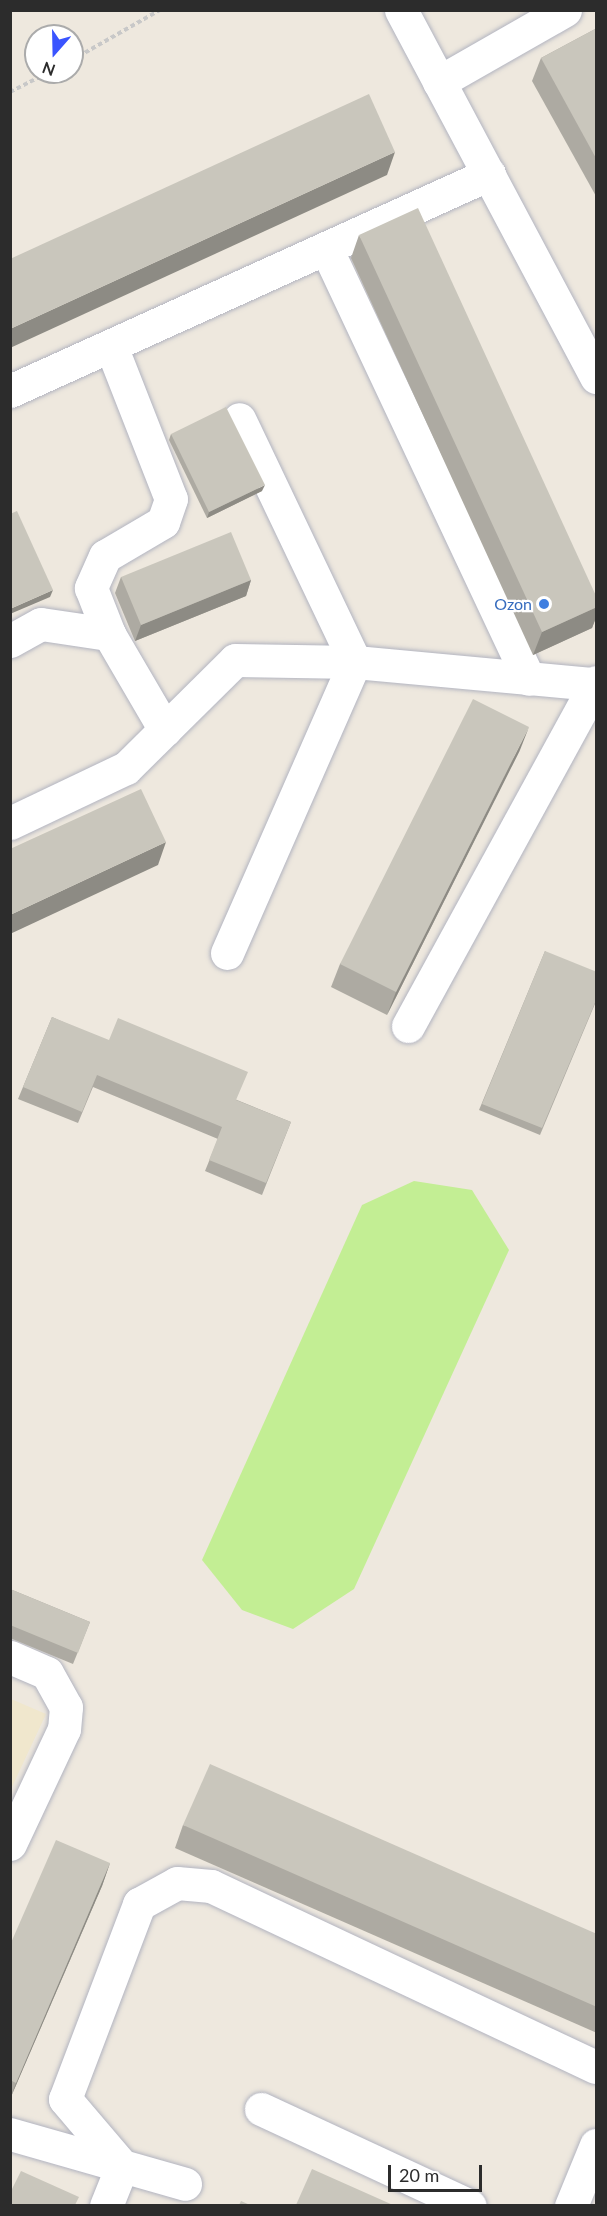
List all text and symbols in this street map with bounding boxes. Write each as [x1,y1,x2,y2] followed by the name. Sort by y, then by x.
[24,24,84,84] north arrow
[39,58,57,81] text: N
[494,594,532,614] place label: Ozon
[537,597,551,611] marker: Ozon
[391,2153,486,2191] scale bar
[399,2164,439,2186] text: 20 m

